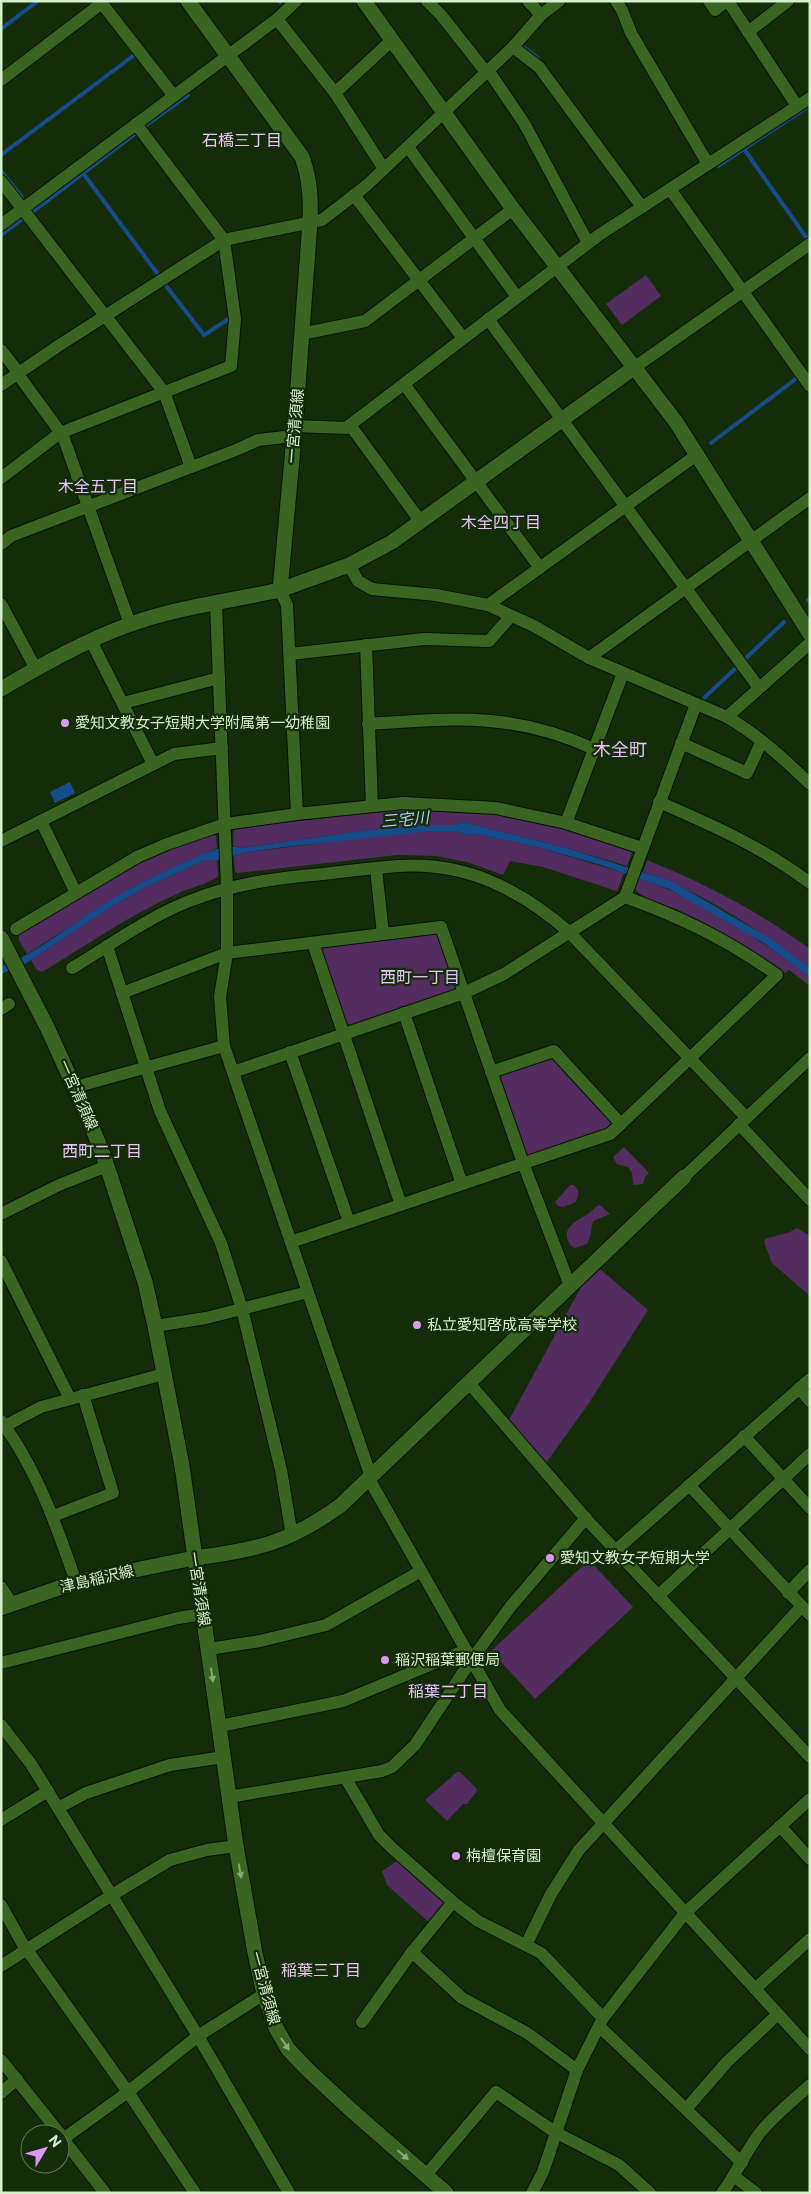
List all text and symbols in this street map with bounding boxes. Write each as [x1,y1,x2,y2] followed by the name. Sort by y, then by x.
[202,130,282,149] district label: 石橋三丁目
[282,388,306,464] street label: 一宮清須線
[58,476,138,495] district label: 木全五丁目
[461,512,541,531] district label: 木全四丁目
[75,713,330,731] place label: 愛知文教女子短期大学附属第一幼稚園
[59,717,71,729] marker: 愛知文教女子短期大学附属第一幼稚園
[593,738,647,760] district label: 木全町
[380,807,432,830] water label: 三宅川
[380,967,460,986] district label: 西町一丁目
[55,1057,102,1133] street label: 一宮清須線
[62,1141,142,1160] district label: 西町二丁目
[427,1315,577,1333] place label: 私立愛知啓成高等学校
[411,1319,423,1331] marker: 私立愛知啓成高等学校
[560,1548,710,1566] place label: 愛知文教女子短期大学
[185,1550,215,1627] street label: 一宮清須線
[544,1552,556,1564] marker: 愛知文教女子短期大学
[58,1561,135,1595] street label: 津島稲沢線
[395,1650,500,1668] place label: 稲沢稲葉郵便局
[379,1654,391,1666] marker: 稲沢稲葉郵便局
[209,1668,217,1684] one-way arrow
[408,1681,488,1700] district label: 稲葉二丁目
[466,1846,541,1864] place label: 栴檀保育園
[450,1850,462,1862] marker: 栴檀保育園
[237,1863,245,1879] one-way arrow
[248,1949,284,2026] street label: 一宮清須線
[281,1960,361,1979] district label: 稲葉三丁目
[280,2037,290,2051] one-way arrow
[20,2124,70,2174] north arrow
[46,2131,66,2150] text: N
[396,2150,409,2161] one-way arrow

